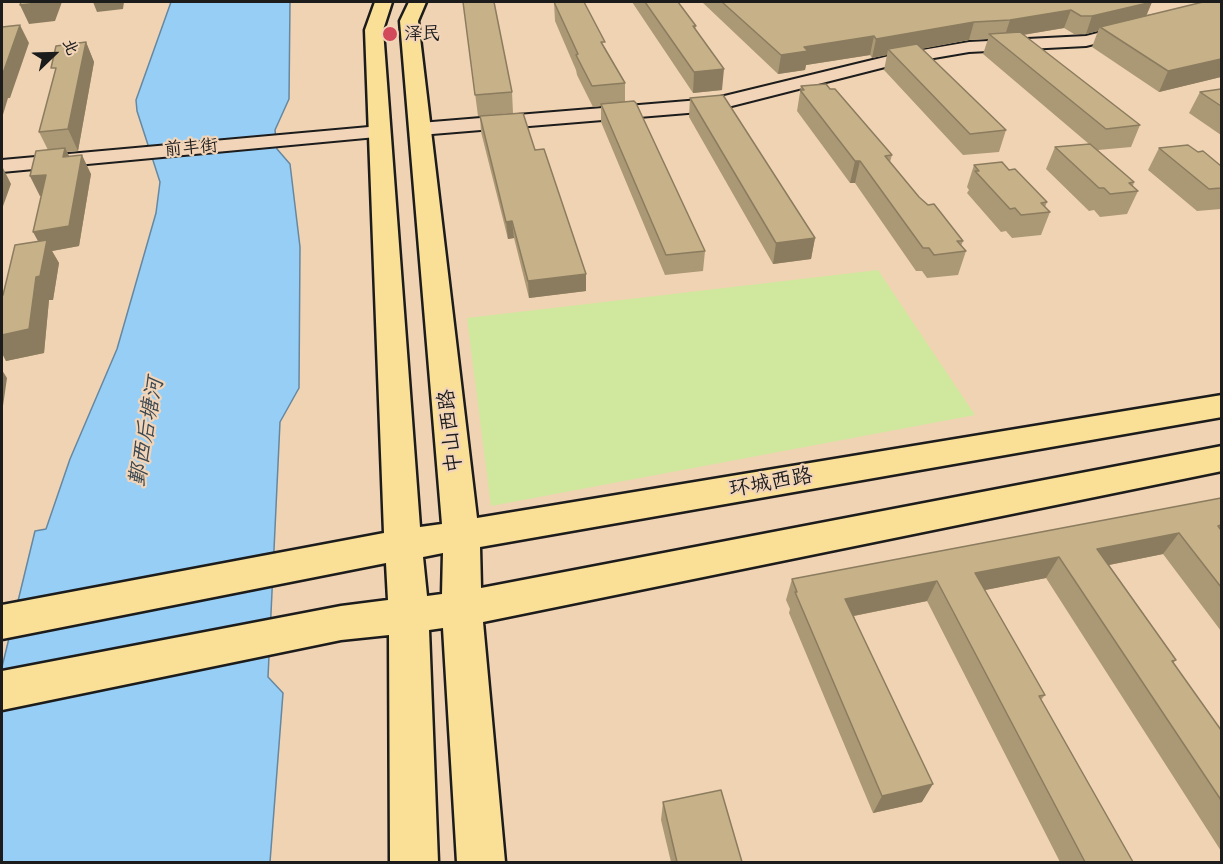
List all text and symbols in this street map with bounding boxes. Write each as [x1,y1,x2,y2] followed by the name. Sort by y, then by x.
[404,23,440,45] place label: 泽民
[24,24,84,84] north arrow
[381,25,399,43] marker: 泽民
[58,36,83,58] text: 北
[163,135,219,161] street label: 前丰街
[124,376,170,488] water label: 鄞西后塘河
[434,388,468,474] street label: 中山西路
[727,463,815,503] street label: 环城西路

